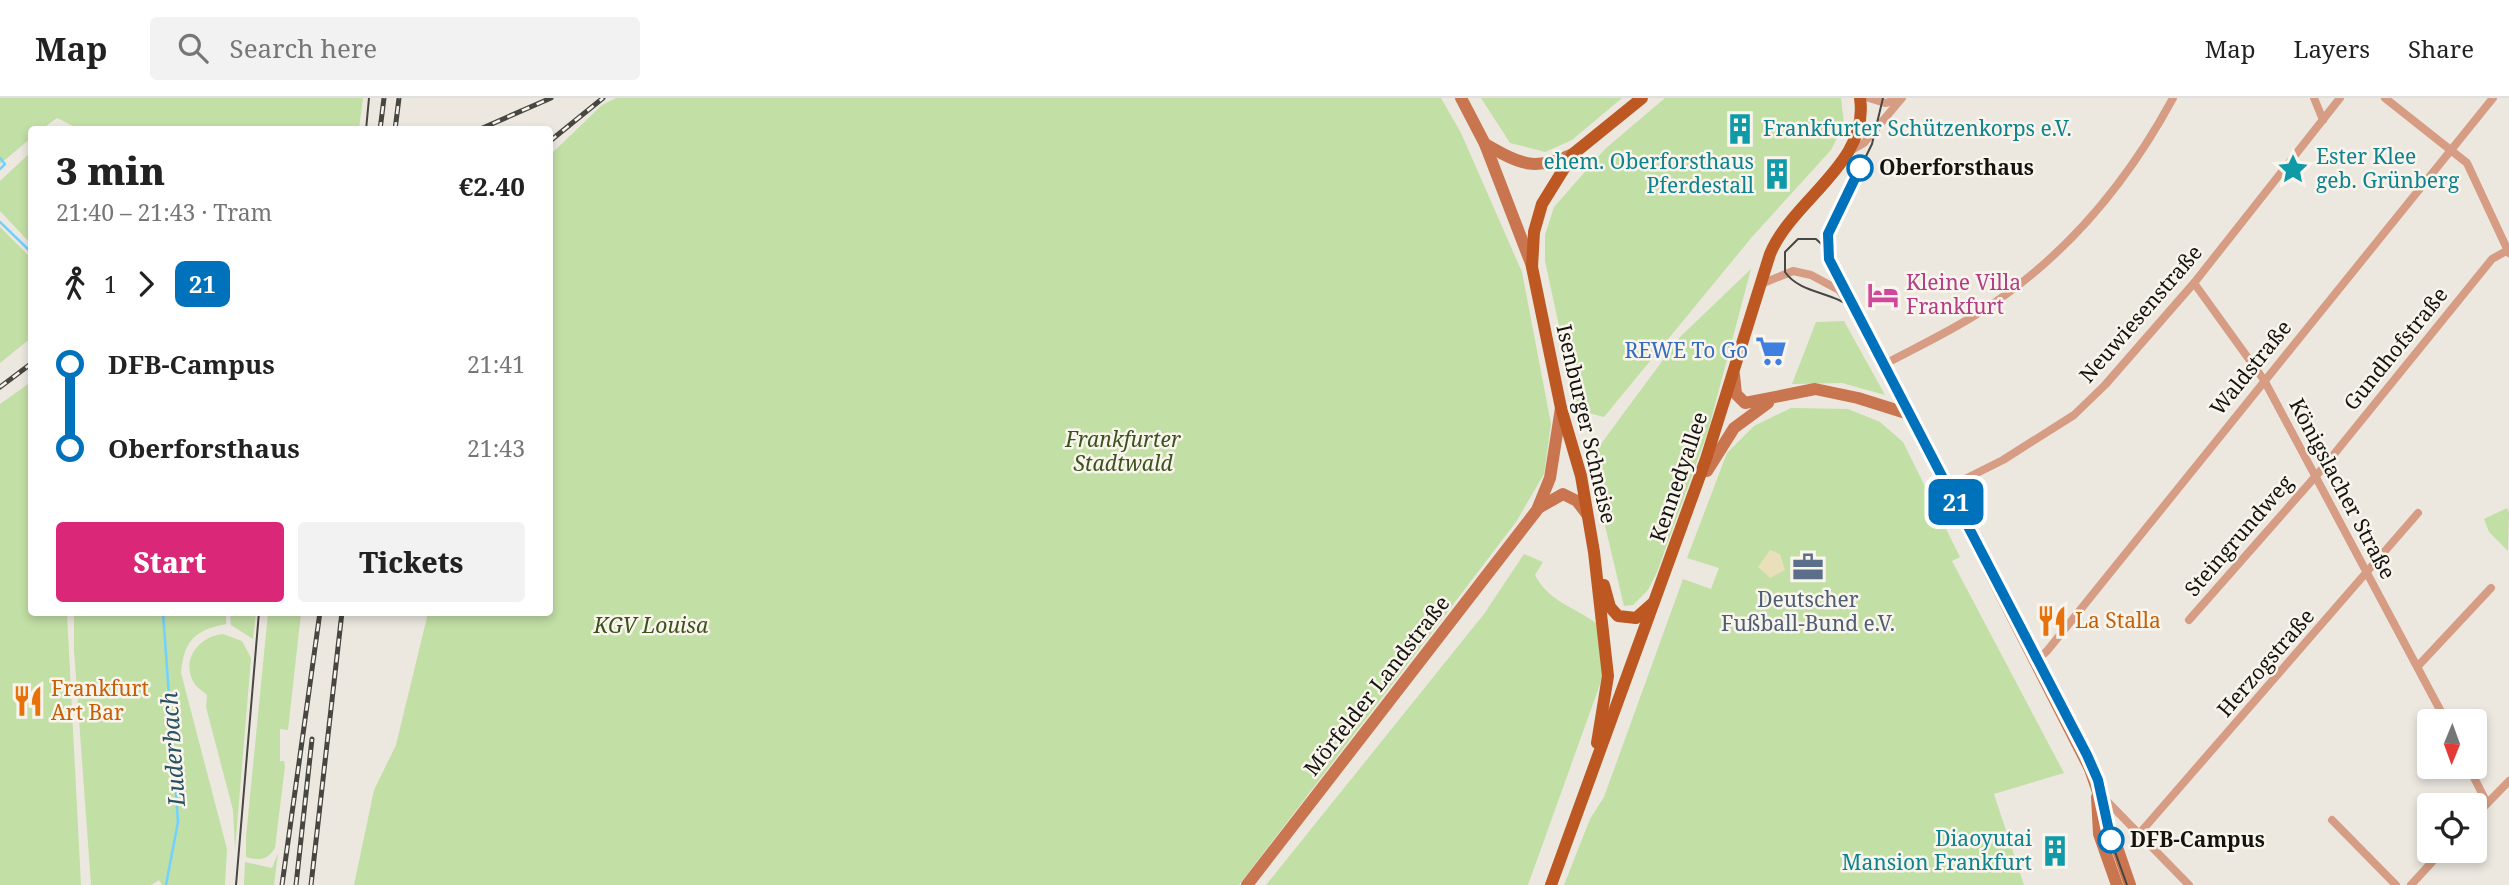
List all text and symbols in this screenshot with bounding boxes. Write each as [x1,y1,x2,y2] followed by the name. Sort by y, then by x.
[150,17,640,80] search box
[35,26,108,71] text: Map
[174,29,212,67] icon: search
[230,30,377,66] text: Search here
[2205,32,2256,65] text: Map
[2294,32,2370,65] text: Layers
[2408,32,2474,65] text: Share
[1723,112,1757,146] building icon: Frankfurter Schützenkorps e.V.
[1763,114,2072,142] place label: Frankfurter Schützenkorps e.V.
[2316,142,2460,194] place label: Ester Klee geb. Grünberg
[56,144,165,196] text: 3 min
[1543,147,1754,199] place label: ehem. Oberforsthaus Pferdestall
[2276,152,2310,186] place icon: Ester Klee geb. Grünberg
[1879,153,2034,181] place label: Oberforsthaus
[1847,155,1873,181] marker: Oberforsthaus
[1760,157,1794,191] building icon: ehem. Oberforsthaus Pferdestall
[459,168,525,204] text: €2.40
[56,196,272,228] text: 21:40 – 21:43 · Tram
[2073,239,2208,388] street label: Neuwiesenstraße
[56,265,94,303] icon: walk
[127,265,165,303] icon: forward
[189,267,216,300] text: 21
[104,268,117,300] text: 1
[1906,268,2021,320] place label: Kleine Villa Frankfurt
[1866,278,1900,312] hotel icon: Kleine Villa Frankfurt
[2337,281,2454,416] street label: Gundhofstraße
[2203,314,2297,421] street label: Waldstraße
[1550,322,1623,526] street label: Isenburger Schneise
[1754,334,1788,368] supermarket icon: REWE To Go
[1625,336,1748,364] place label: REWE To Go
[108,346,275,382] text: DFB-Campus
[467,348,525,380] text: 21:41
[2283,393,2402,584] street label: Königslacher Straße
[1643,408,1713,545] street label: Kennedyallee
[1064,425,1181,477] park label: Frankfurter Stadtwald
[108,430,300,466] text: Oberforsthaus
[467,432,525,464] text: 21:43
[2178,468,2299,602] street label: Steingrundweg
[1924,479,1988,525] line badge: 21
[1942,485,1970,518] text: 21
[56,522,284,602] button: Start
[298,522,525,602] button: Tickets
[1791,550,1825,584] office icon: Deutscher Fußball-Bund e.V.
[1721,585,1895,637] place label: Deutscher Fußball-Bund e.V.
[1297,590,1455,781] street label: Mörfelder Landstraße
[2210,602,2320,722] street label: Herzogstraße
[2035,604,2069,638] restaurant icon: La Stalla
[2075,606,2161,634] place label: La Stalla
[593,611,709,639] park label: KGV Louisa
[51,674,149,726] place label: Frankfurt Art Bar
[11,684,45,718] restaurant icon: Frankfurt Art Bar
[152,690,192,808] water label: Luderbach
[2417,709,2487,779] north arrow
[2417,709,2487,863] map controls
[2417,793,2487,863] button: locate
[1842,824,2032,876] place label: Diaoyutai Mansion Frankfurt
[2130,825,2265,853] place label: DFB-Campus
[2098,827,2124,853] marker: DFB-Campus
[2038,834,2072,868] building icon: Diaoyutai Mansion Frankfurt

